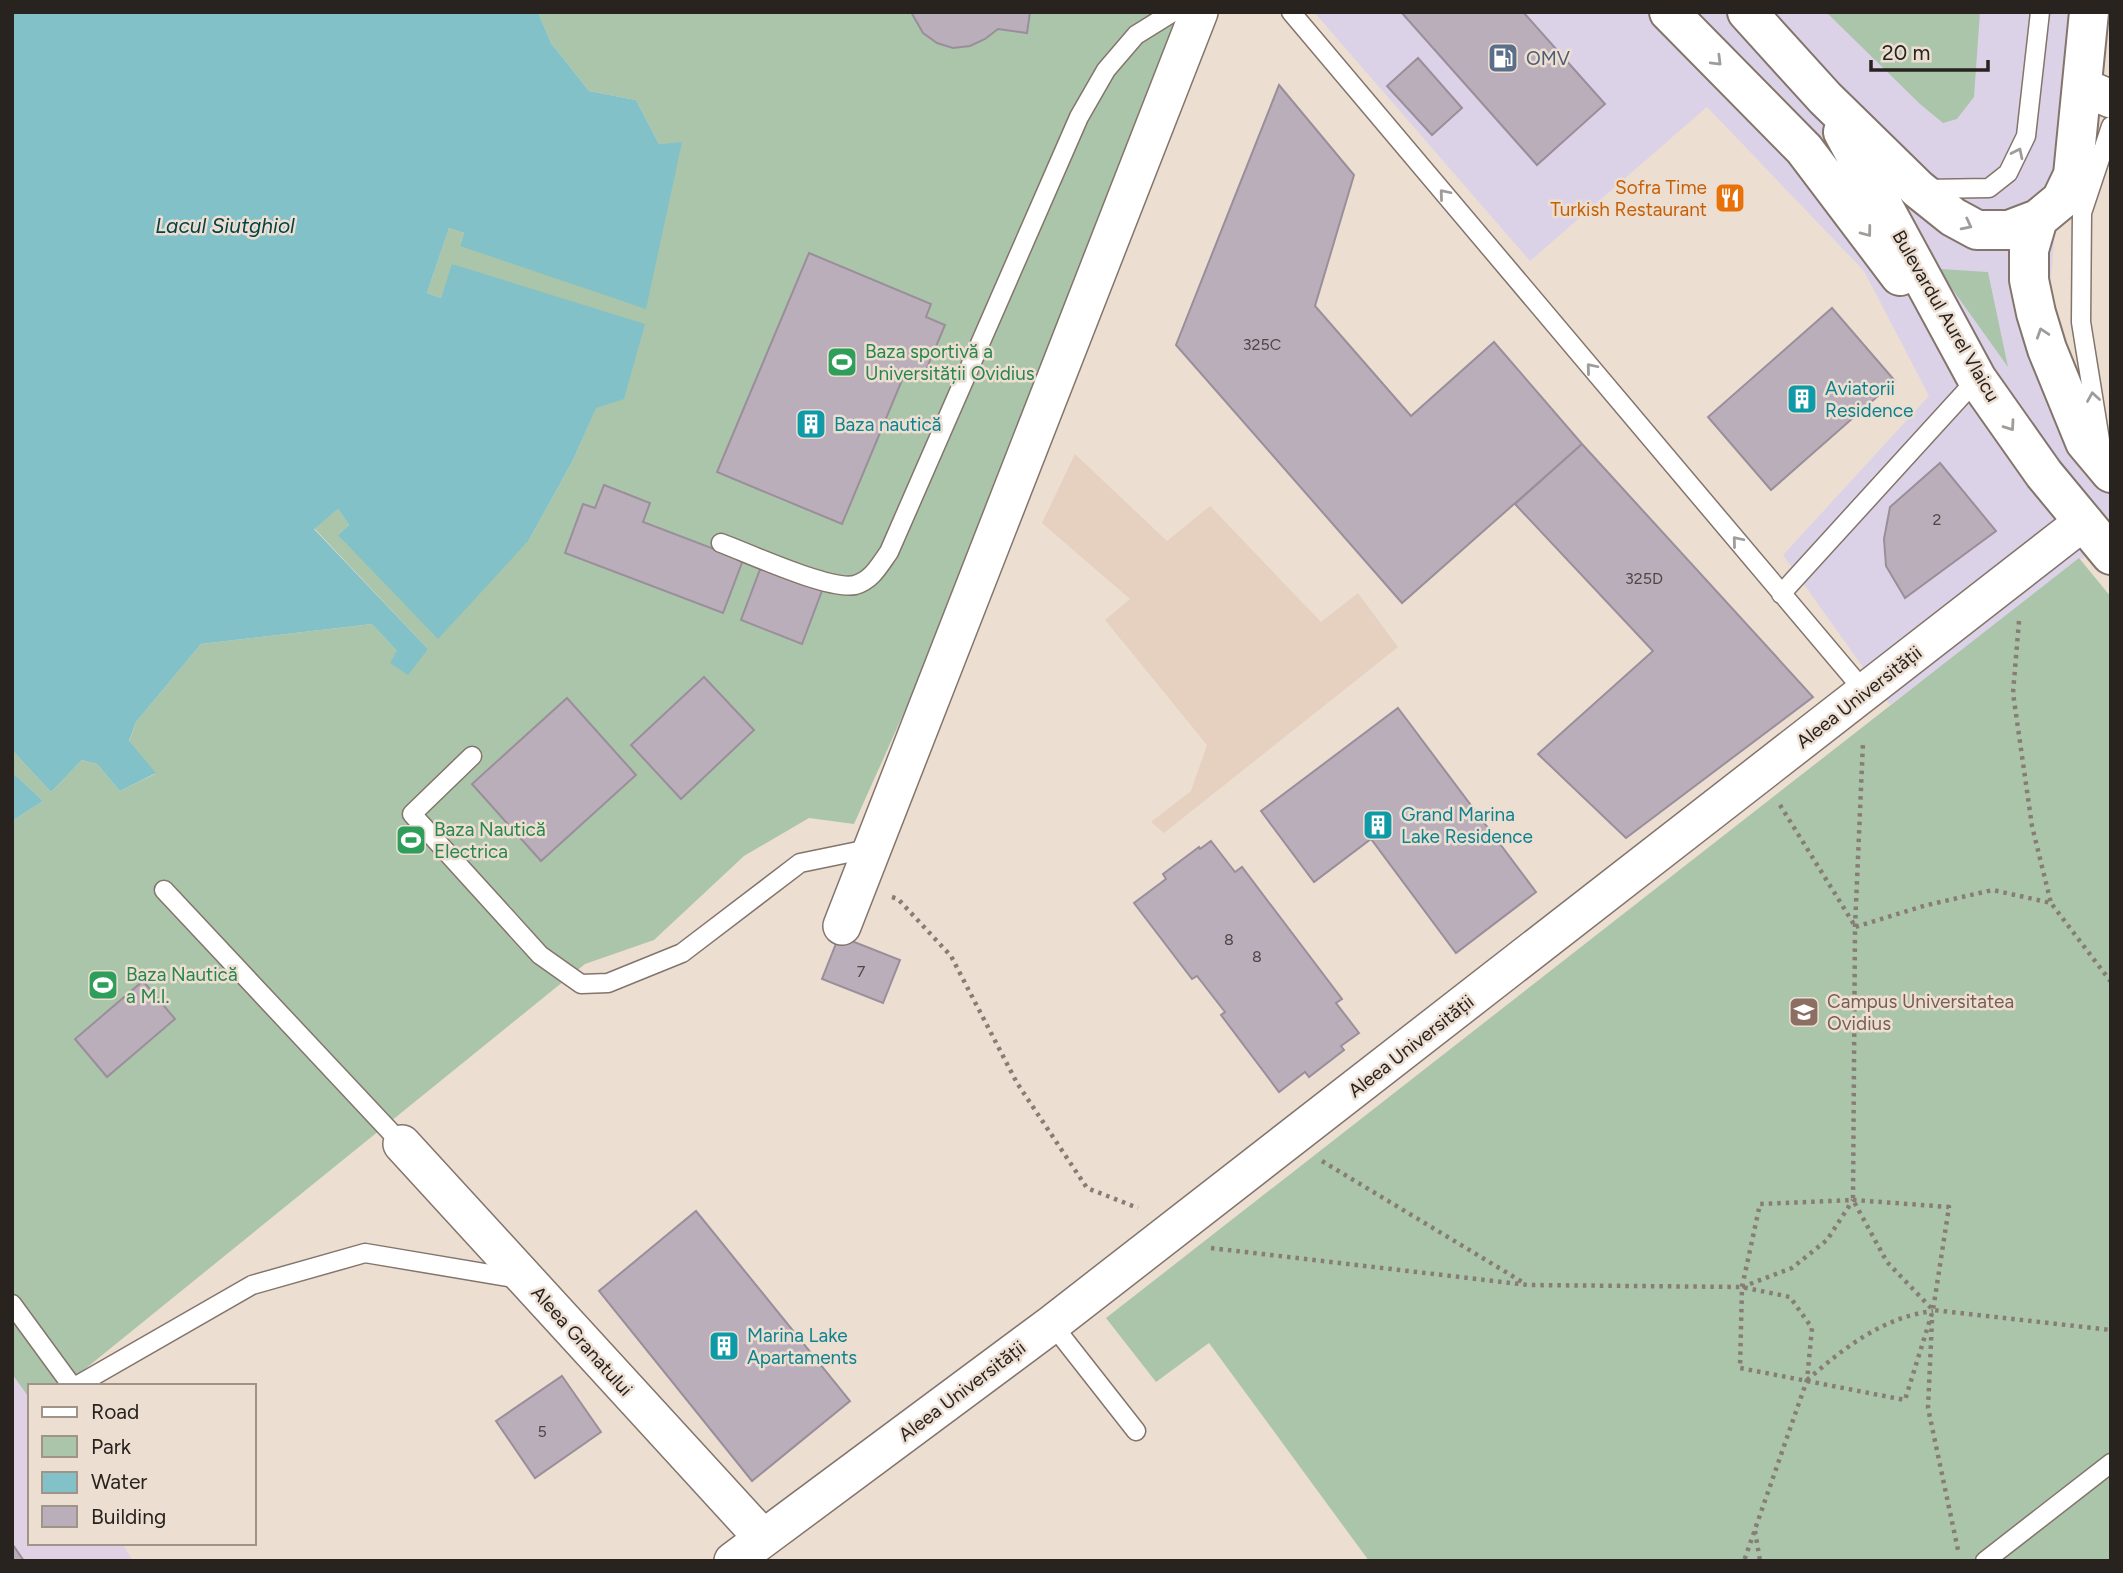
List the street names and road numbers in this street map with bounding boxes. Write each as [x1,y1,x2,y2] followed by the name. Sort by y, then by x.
[1887,226,2005,406] street label: Bulevardul Aurel Vlaicu
[1792,641,1926,753] street label: Aleea Universității
[1344,990,1478,1102] street label: Aleea Universității
[527,1281,637,1401] street label: Aleea Granatului
[894,1336,1030,1446] street label: Aleea Universității

